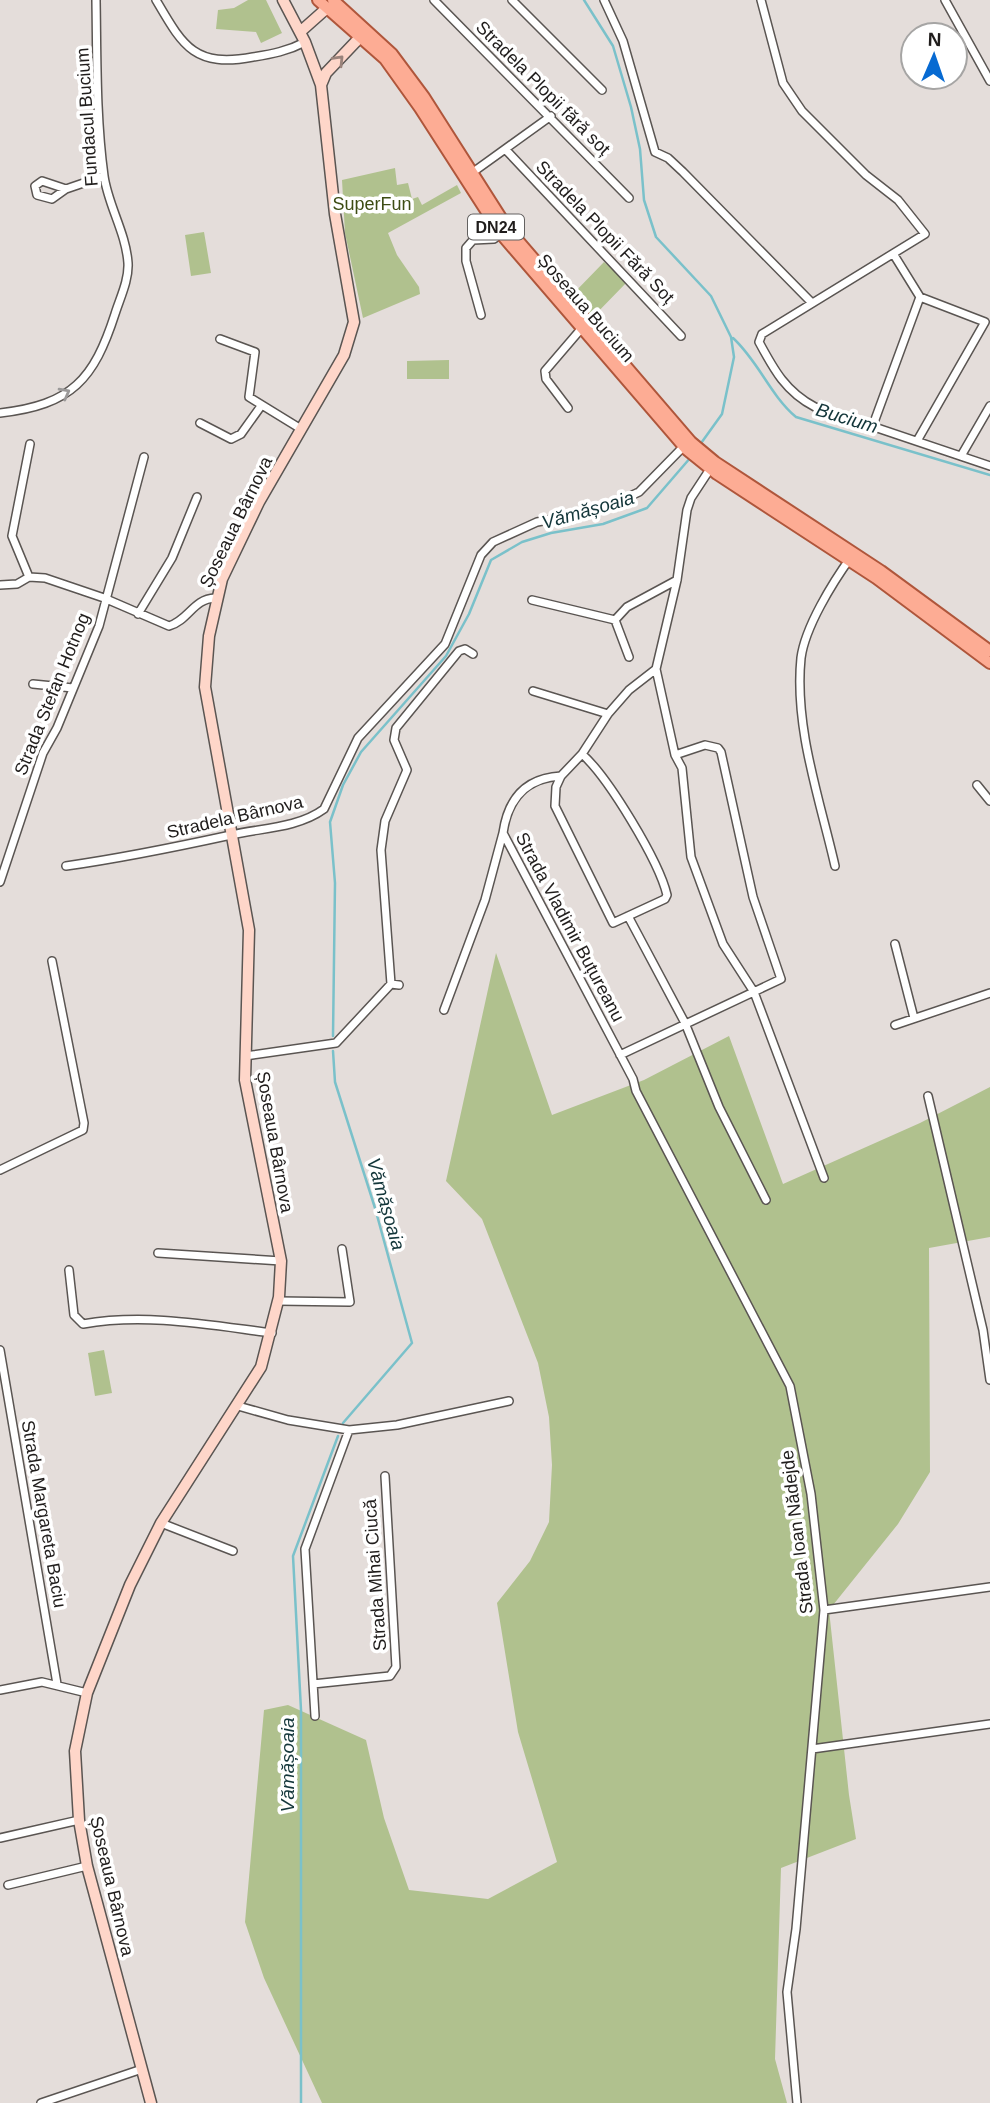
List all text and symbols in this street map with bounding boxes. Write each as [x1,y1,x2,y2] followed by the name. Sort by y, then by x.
[472,17,614,159] street label: Stradela Plopii fără soț
[899,21,969,91] north arrow
[927,29,942,50] text: N
[72,47,102,187] street label: Fundacul Bucium
[331,55,344,68] one-way arrow
[532,157,678,307] street label: Stradela Plopii Fără Soț
[332,194,412,214] park label: SuperFun
[468,215,524,240] road number: DN24
[534,250,638,366] street label: Șoseaua Bucium
[57,388,70,401] one-way arrow
[814,399,880,437] water label: Bucium
[196,452,277,591] street label: Șoseaua Bârnova
[539,487,637,533] water label: Vămășoaia
[10,610,94,778] street label: Strada Stefan Hotnog
[165,791,306,842] street label: Stradela Bârnova
[512,829,628,1025] street label: Strada Vladimir Buțureanu
[253,1070,297,1215] street label: Șoseaua Bârnova
[363,1155,409,1253] water label: Vămășoaia
[18,1419,70,1609] street label: Strada Margareta Baciu
[777,1449,817,1615] street label: Strada Ioan Nădejde
[360,1497,390,1652] street label: Strada Mihai Ciucă
[277,1717,298,1813] water label: Vămășoaia
[86,1814,138,1959] street label: Șoseaua Bârnova

